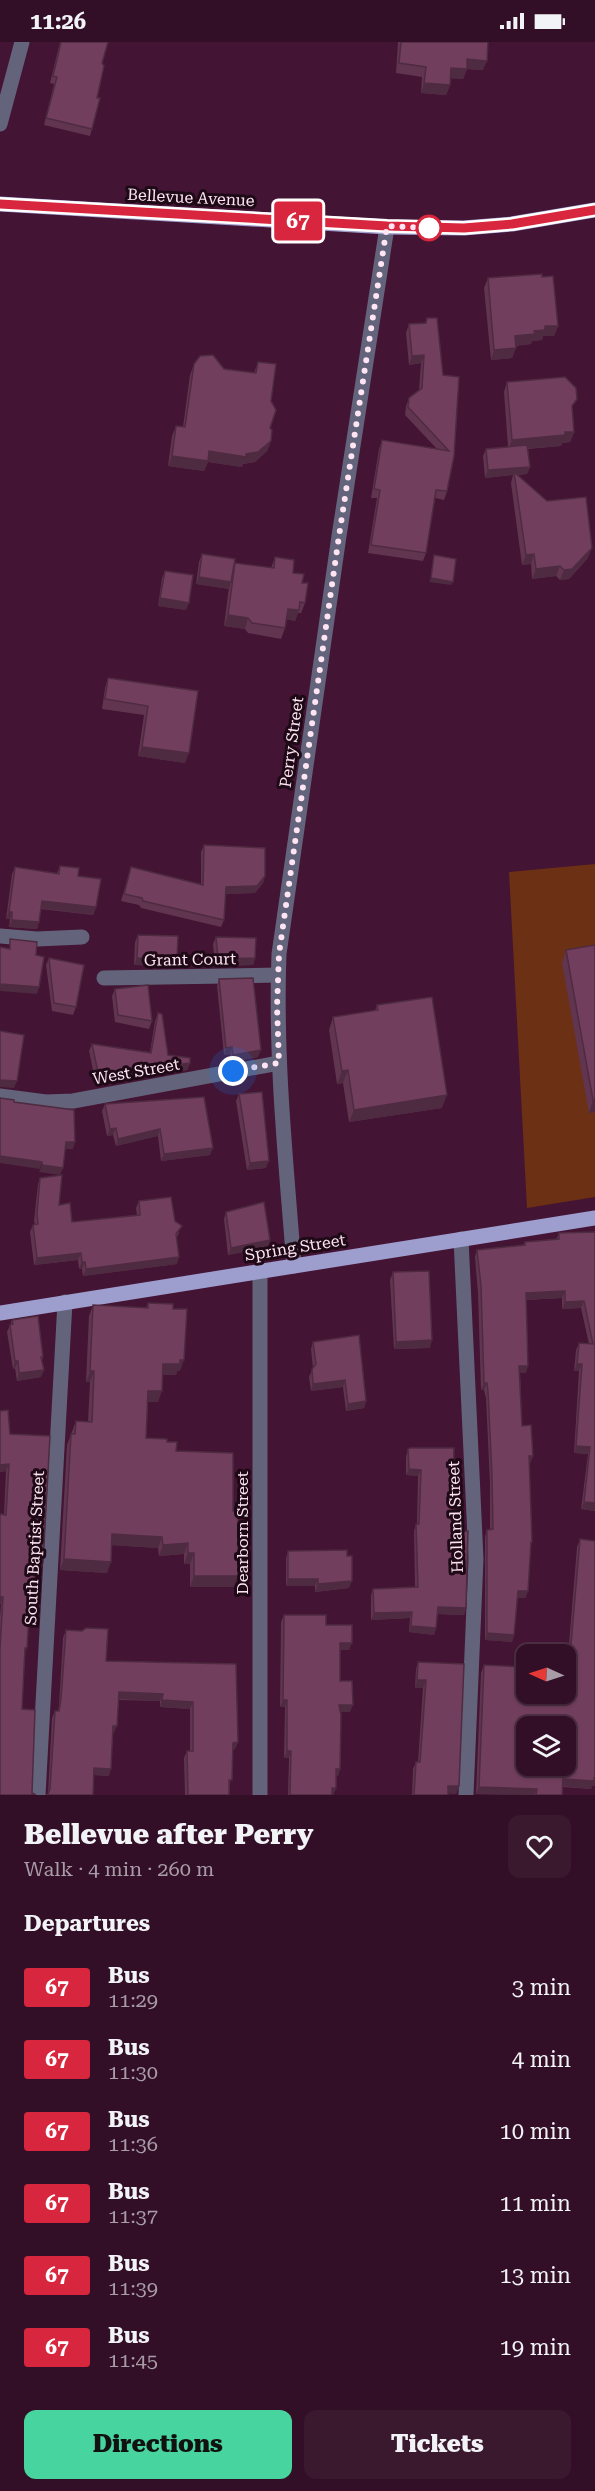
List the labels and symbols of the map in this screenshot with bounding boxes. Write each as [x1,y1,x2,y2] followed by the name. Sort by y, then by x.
[127,185,255,210] street label: Bellevue Avenue
[271,202,325,240] line badge: 67
[416,215,442,241] unlabelled marker
[276,695,307,789] street label: Perry Street
[144,949,236,970] street label: Grant Court
[91,1055,181,1088] street label: West Street
[218,1056,248,1086] your location
[243,1230,347,1265] street label: Spring Street
[444,1461,467,1573] street label: Holland Street
[21,1470,48,1626] street label: South Baptist Street
[233,1471,252,1595] street label: Dearborn Street
[516,1644,576,1704] north arrow

